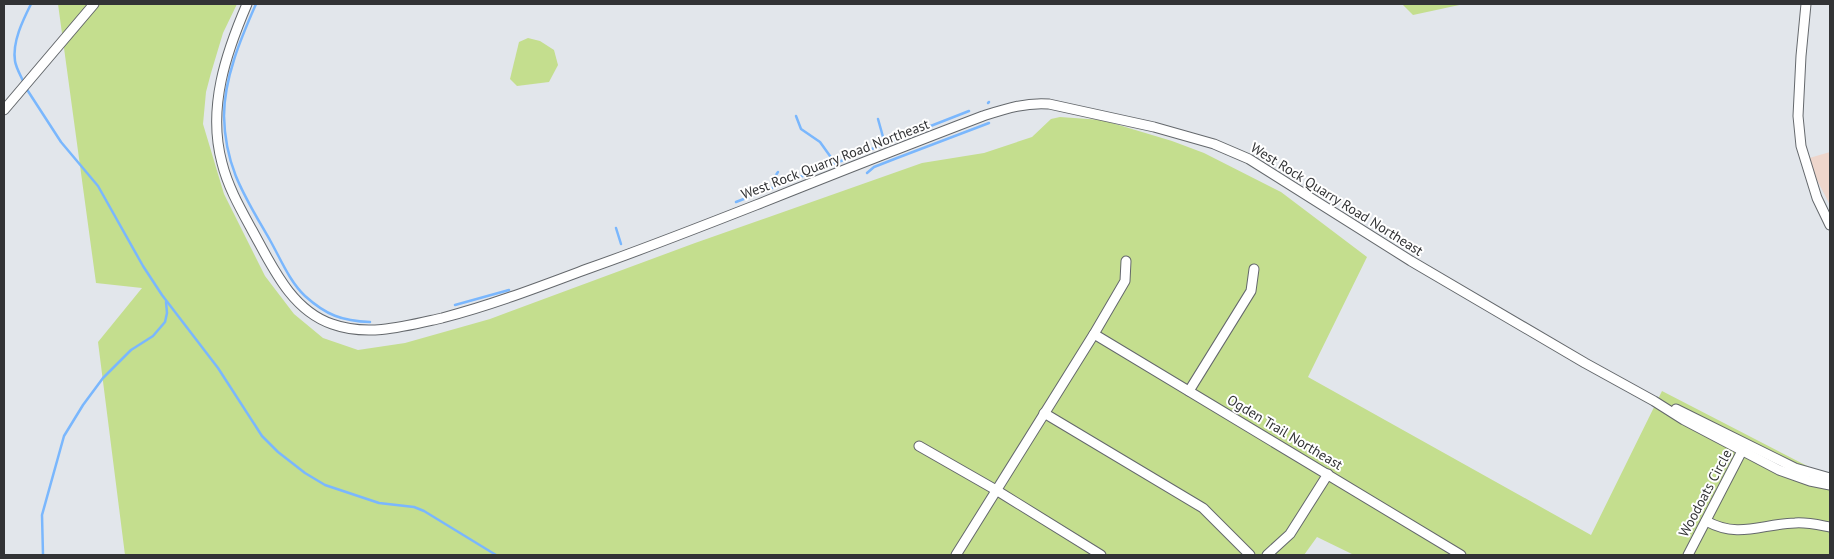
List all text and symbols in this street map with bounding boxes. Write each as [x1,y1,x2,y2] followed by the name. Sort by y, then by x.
[738,115,932,203] street label: West Rock Quarry Road Northeast
[1247,138,1427,260] street label: West Rock Quarry Road Northeast
[1224,390,1346,474] street label: Ogden Trail Northeast
[1674,446,1736,540] street label: Woodoats Circle

